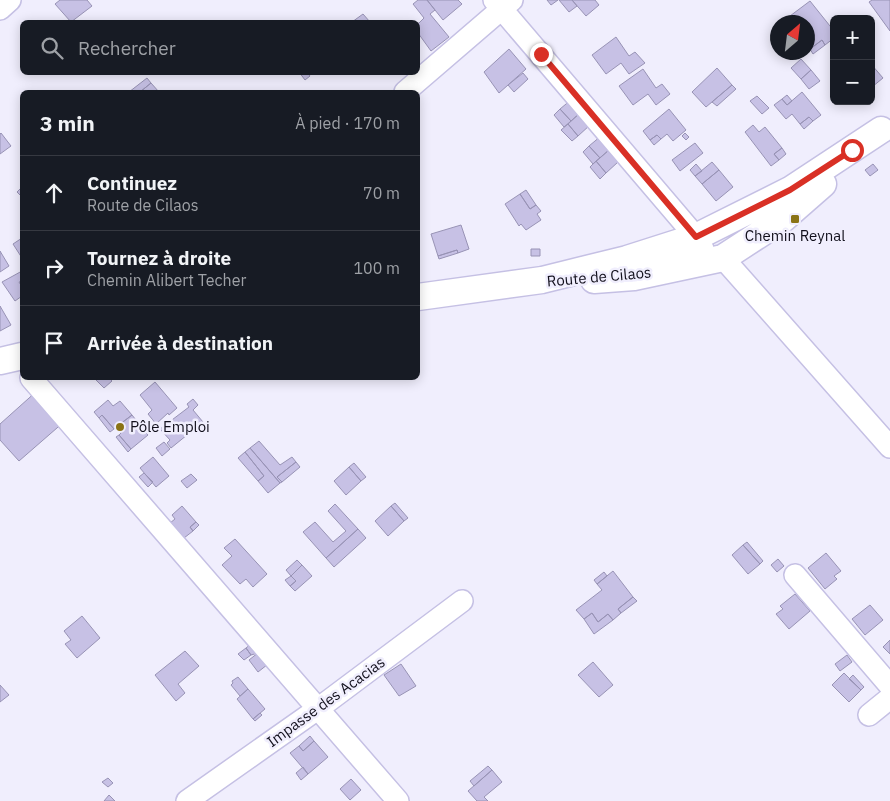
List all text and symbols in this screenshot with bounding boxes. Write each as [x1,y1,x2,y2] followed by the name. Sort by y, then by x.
[770,15,815,60] north arrow
[830,15,875,105] map controls
[830,15,875,60] button: +
[20,20,420,75] search box
[38,34,66,62] icon: search
[78,36,176,60] text: Rechercher
[530,43,553,66] route end
[830,60,875,105] button: −
[40,109,95,137] text: 3 min
[295,113,400,133] text: À pied · 170 m
[841,139,864,162] route start
[87,171,177,195] text: Continuez
[40,179,68,207] icon: ahead
[363,183,400,203] text: 70 m
[87,195,199,215] text: Route de Cilaos
[789,213,801,225] marker: Chemin Reynal
[745,226,845,245] place label: Chemin Reynal
[87,246,231,270] text: Tournez à droite
[40,254,68,282] icon: right
[353,258,400,278] text: 100 m
[546,262,652,291] street label: Route de Cilaos
[87,270,246,290] text: Chemin Alibert Techer
[40,329,68,357] icon: arrive
[87,331,273,355] text: Arrivée à destination
[130,417,210,436] place label: Pôle Emploi
[114,421,126,433] marker: Pôle Emploi
[263,652,389,751] street label: Impasse des Acacias

